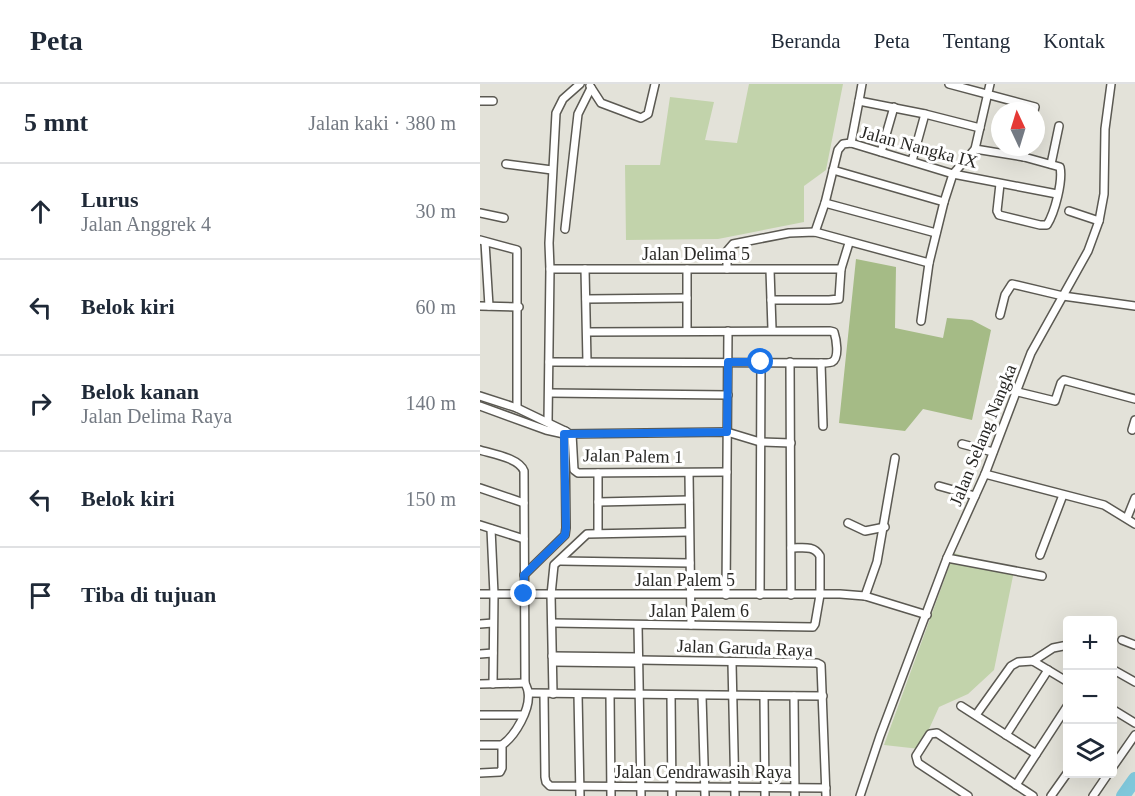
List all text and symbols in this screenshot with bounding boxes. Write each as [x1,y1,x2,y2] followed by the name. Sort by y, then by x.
[30,25,83,56] text: Peta
[771,29,841,53] text: Beranda
[874,29,910,53] text: Peta
[943,29,1010,53] text: Tentang
[1043,29,1105,53] text: Kontak
[991,102,1045,156] north arrow
[24,108,88,137] text: 5 mnt
[308,112,456,134] text: Jalan kaki · 380 m
[858,122,980,172] street label: Jalan Nangka IX
[81,187,138,212] text: Lurus
[24,195,57,228] icon: ahead
[415,200,456,222] text: 30 m
[81,213,211,235] text: Jalan Anggrek 4
[642,244,750,264] street label: Jalan Delima 5
[24,291,57,324] icon: left
[81,294,175,319] text: Belok kiri
[415,296,456,318] text: 60 m
[747,348,773,374] route start
[945,361,1021,509] street label: Jalan Selang Nangka
[81,379,199,404] text: Belok kanan
[24,387,57,420] icon: right
[405,392,456,414] text: 140 m
[81,405,232,427] text: Jalan Delima Raya
[583,445,683,467] street label: Jalan Palem 1
[24,483,57,516] icon: left
[81,486,175,511] text: Belok kiri
[405,488,456,510] text: 150 m
[635,570,735,590] street label: Jalan Palem 5
[24,579,57,612] icon: arrive
[510,580,536,606] route end
[81,582,216,607] text: Tiba di tujuan
[649,601,749,621] street label: Jalan Palem 6
[1063,616,1117,778] map controls
[1063,616,1117,670] button: +
[677,636,813,660] street label: Jalan Garuda Raya
[1063,670,1117,724] button: −
[1063,724,1117,778] button: layers
[615,762,791,782] street label: Jalan Cendrawasih Raya

